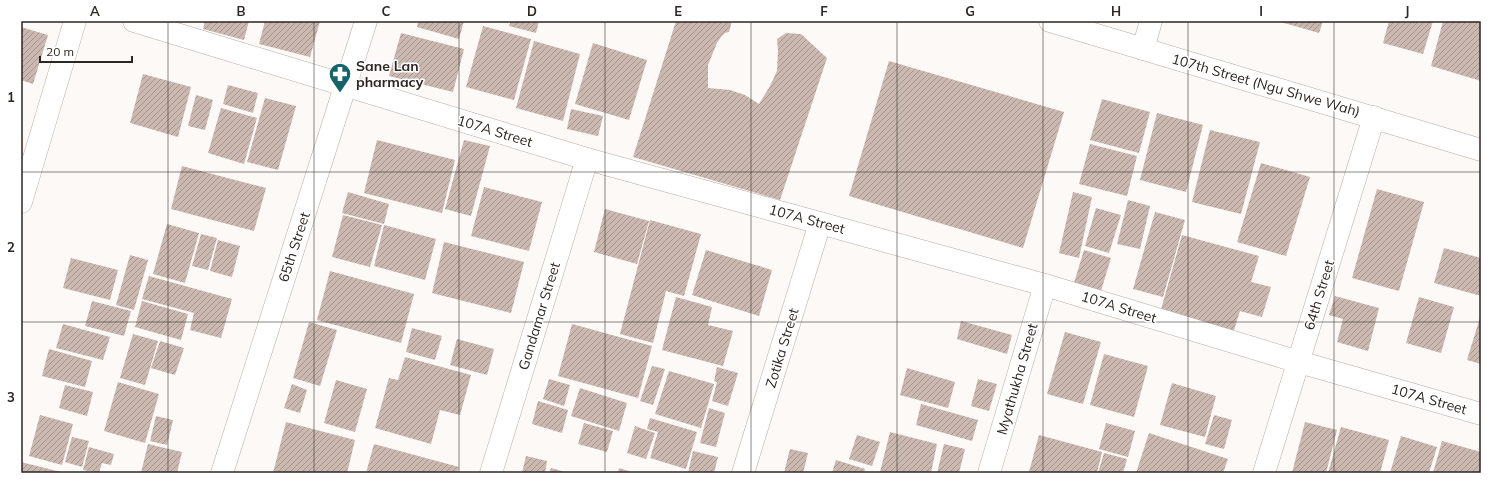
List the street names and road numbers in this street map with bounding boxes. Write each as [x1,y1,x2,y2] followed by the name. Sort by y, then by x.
[1170,49,1362,121] street label: 107th Street (Ngu Shwe Wah)
[455,111,535,151] street label: 107A Street
[767,200,847,238] street label: 107A Street
[274,210,314,284] street label: 65th Street
[1300,258,1338,332] street label: 64th Street
[514,260,564,372] street label: Gandamar Street
[1079,287,1159,327] street label: 107A Street
[761,306,803,390] street label: Zotika Street
[992,321,1042,437] street label: Myathukha Street
[1389,380,1469,418] street label: 107A Street

